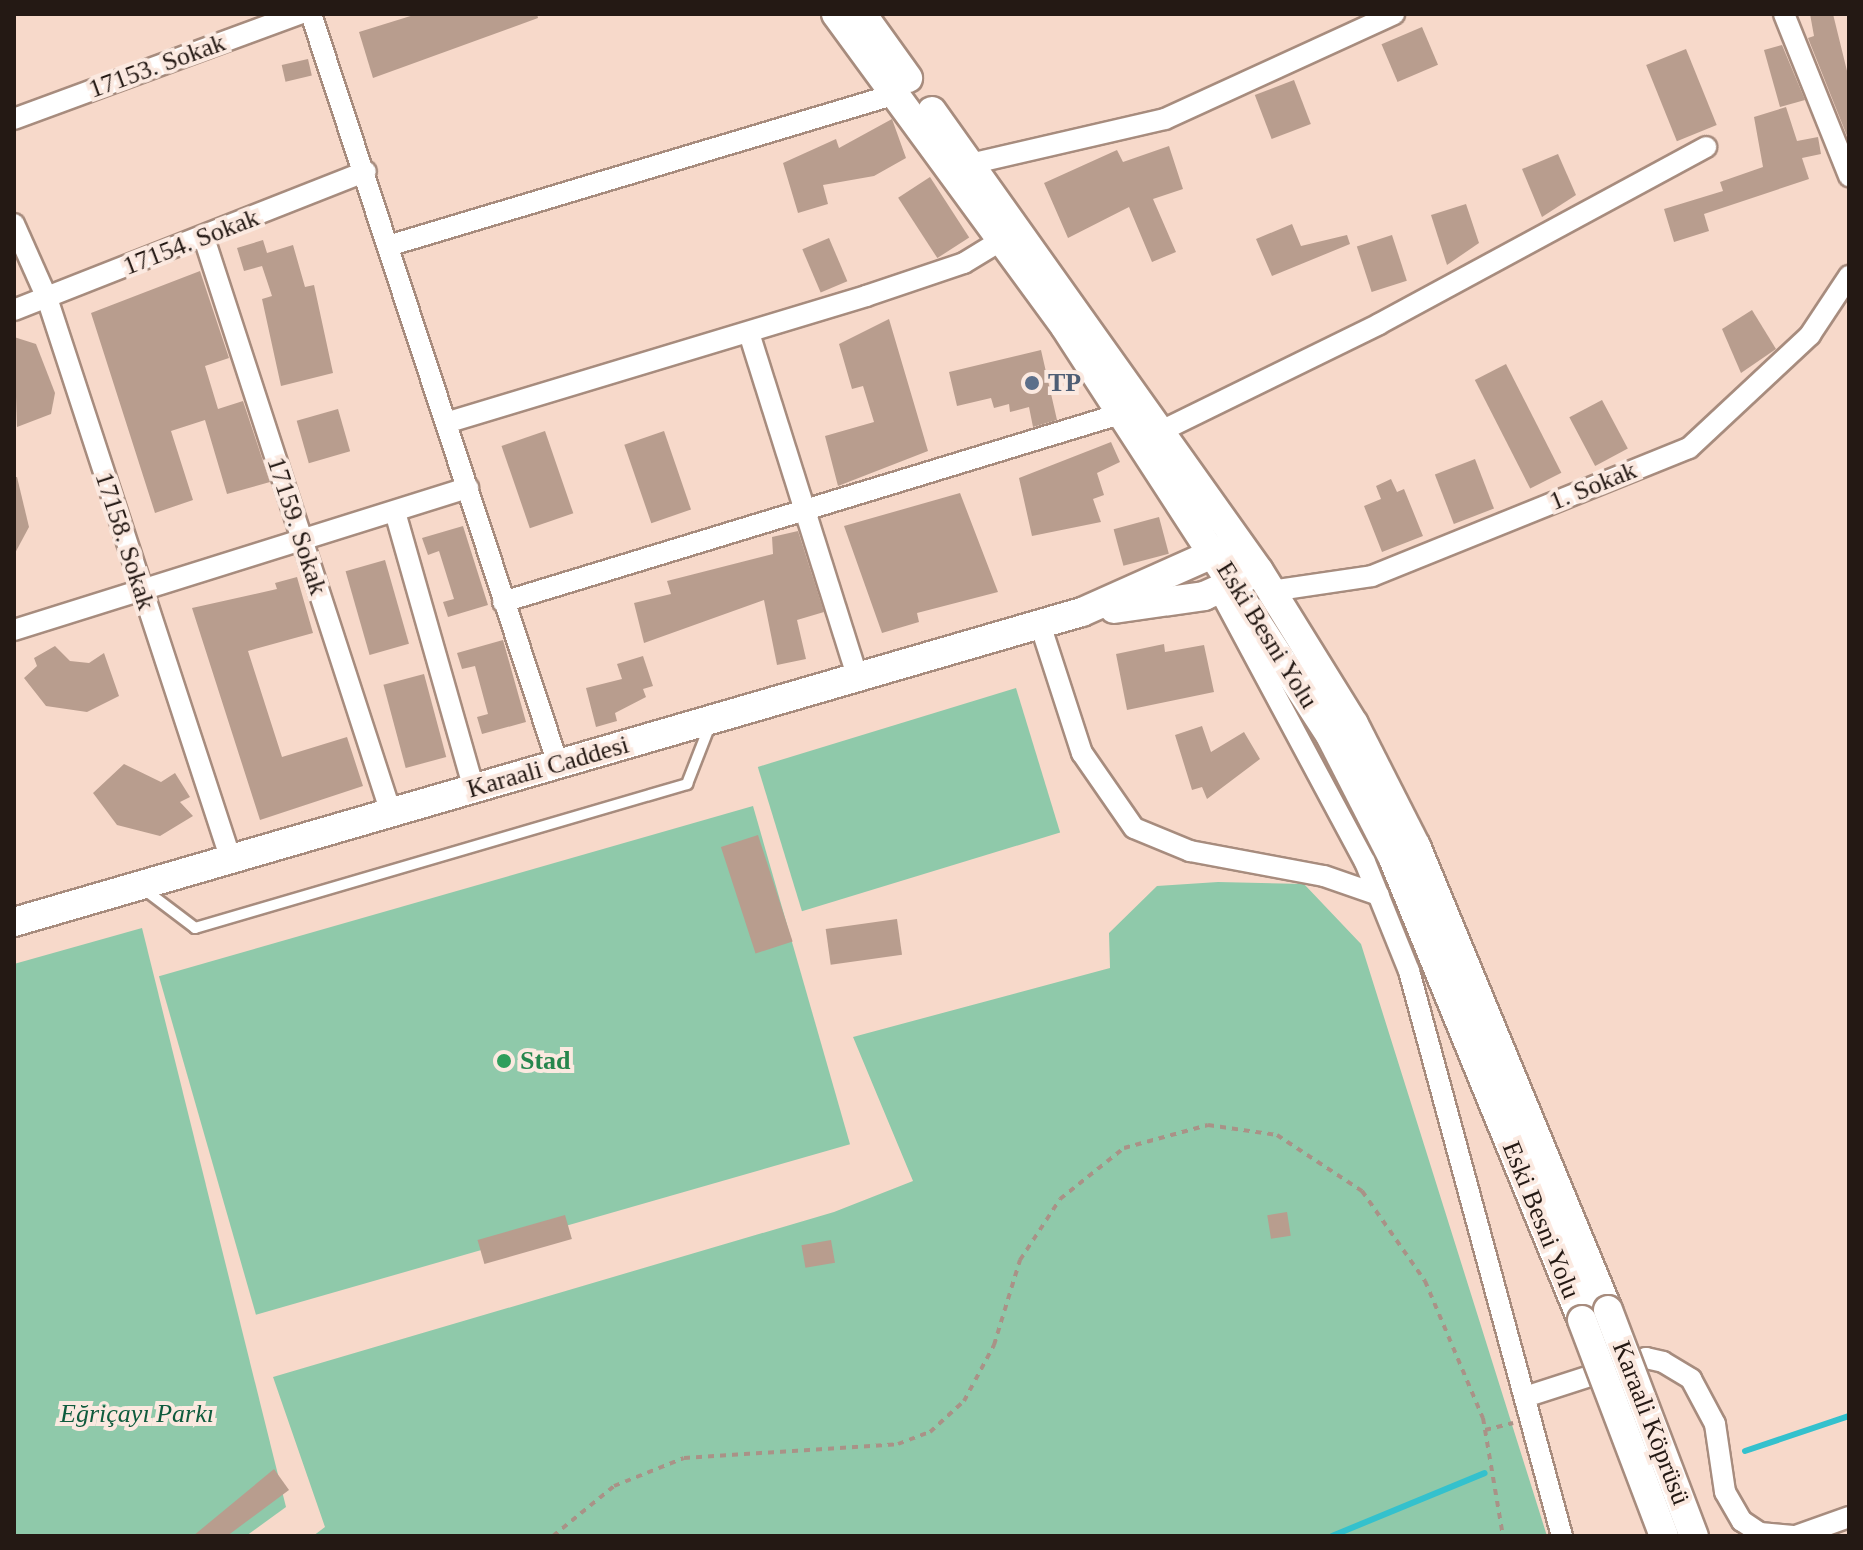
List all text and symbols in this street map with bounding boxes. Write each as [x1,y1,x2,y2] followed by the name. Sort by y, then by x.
[84,27,230,105] street label: 17153. Sokak
[119,202,263,282] street label: 17154. Sokak
[1048,367,1081,399] place label: TP
[1023,374,1041,392] marker: TP
[260,453,334,599] street label: 17159. Sokak
[1545,454,1641,518] street label: 1. Sokak
[88,468,162,614] street label: 17158. Sokak
[1209,556,1325,714] street label: Eski Besni Yolu
[464,729,632,805] street label: Karaali Caddesi
[520,1045,571,1077] place label: Stad
[495,1052,513,1070] marker: Stad
[1495,1136,1587,1304] street label: Eski Besni Yolu
[1606,1337,1696,1509] street label: Karaali Köprüsü
[60,1398,214,1430] park label: Eğriçayı Parkı

